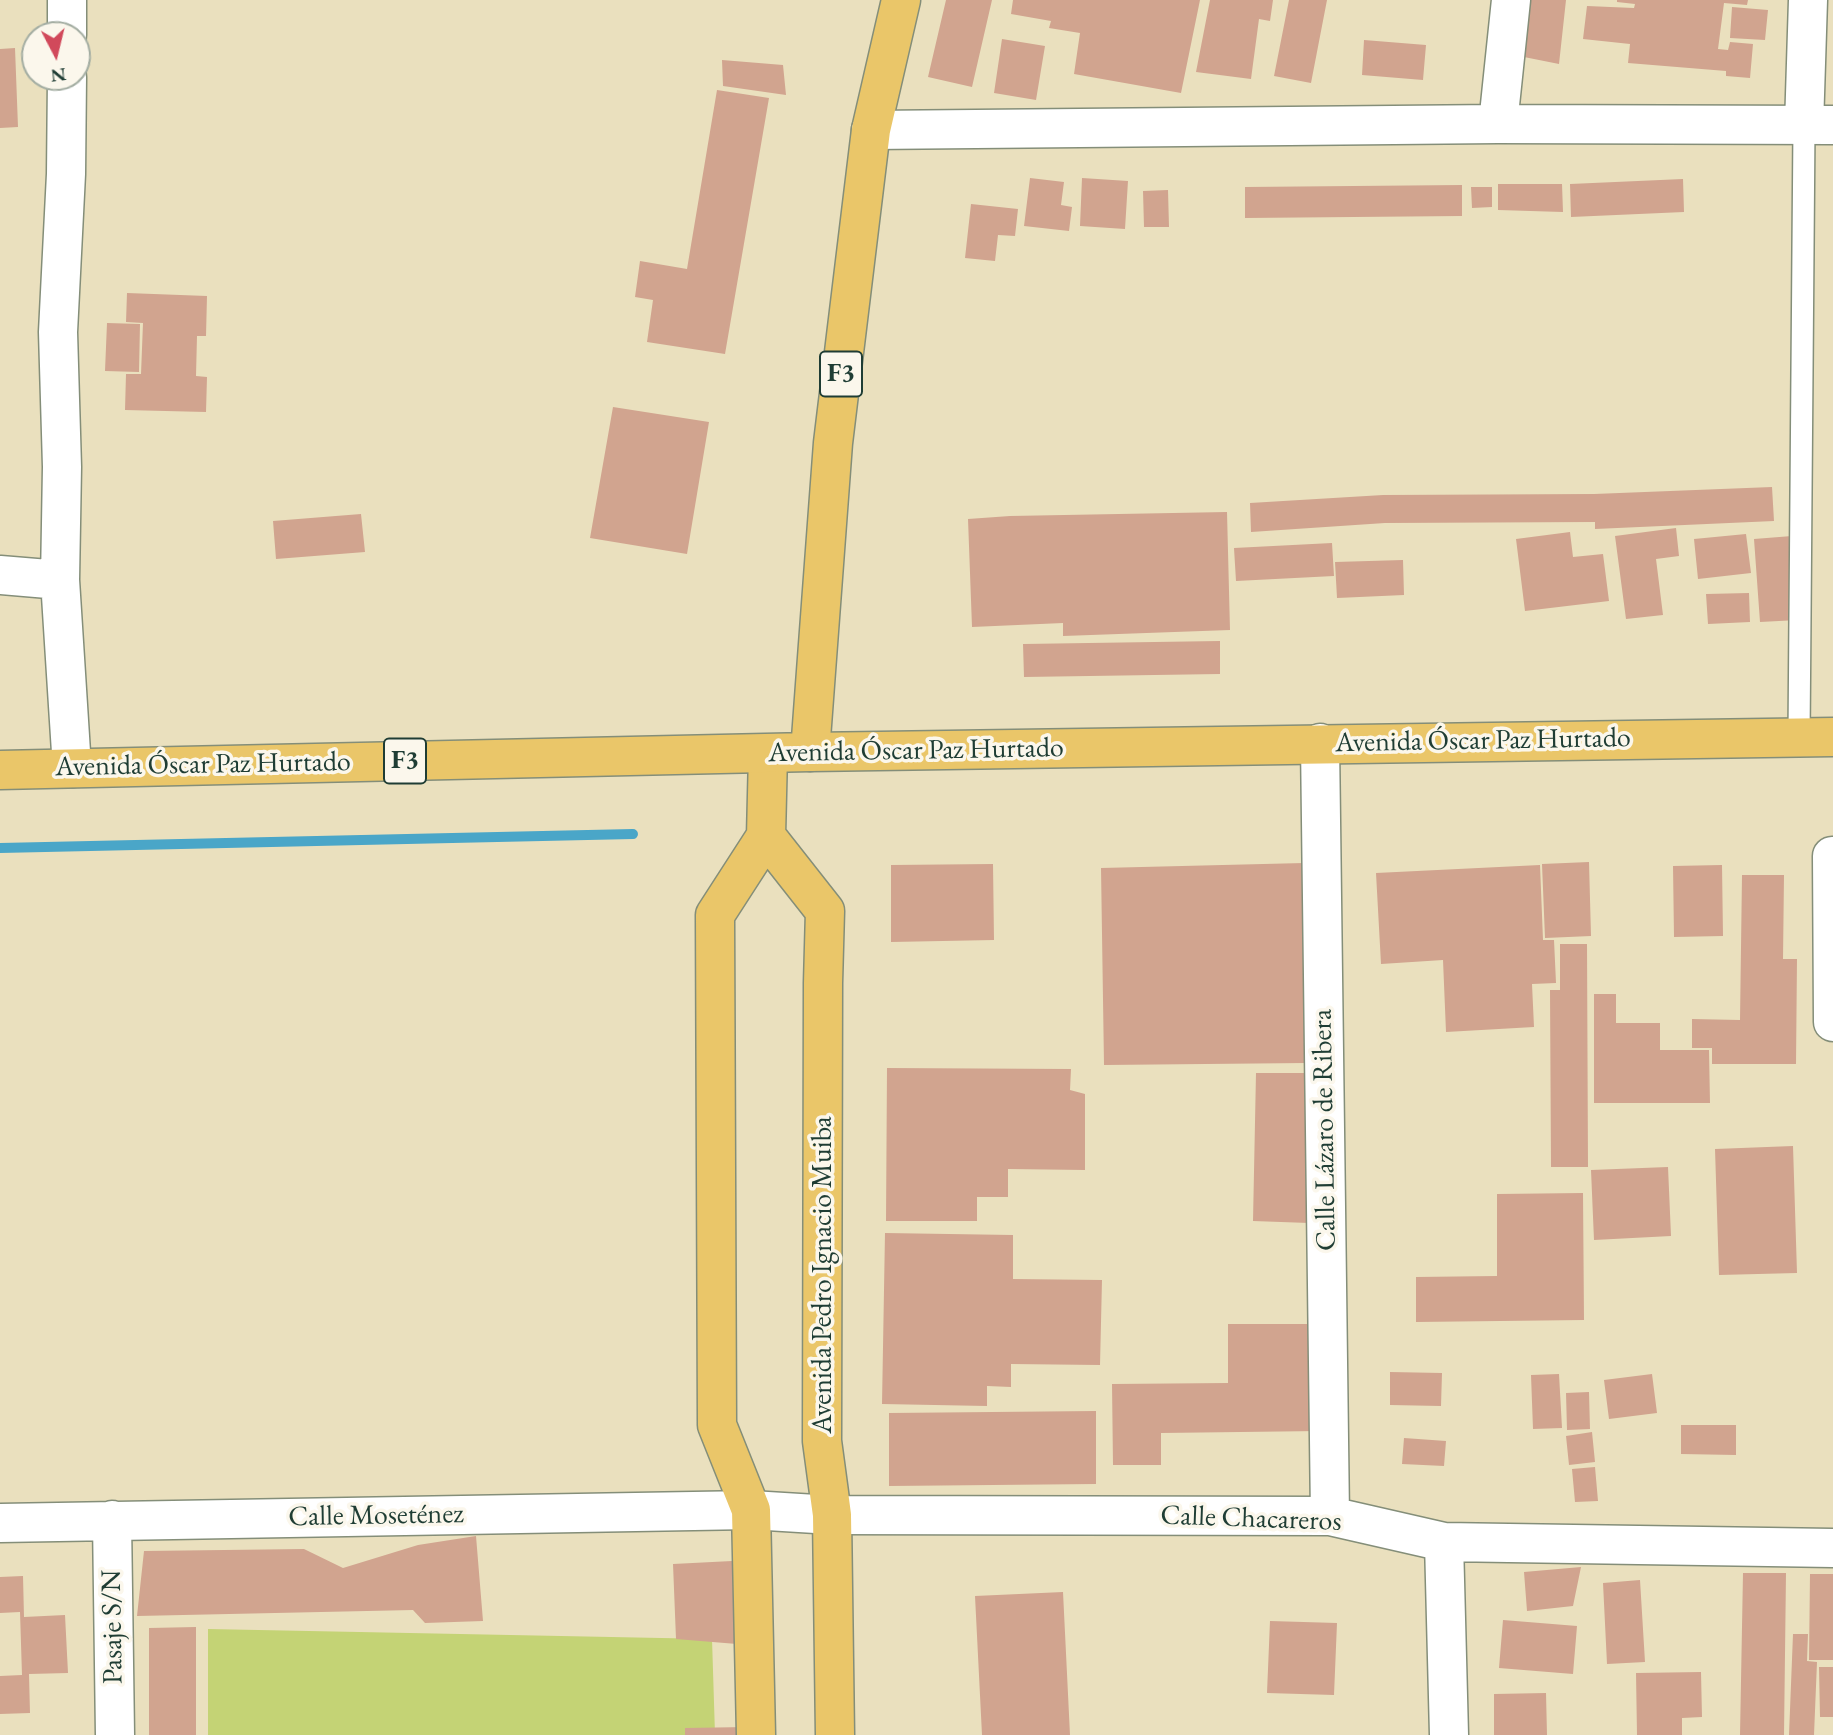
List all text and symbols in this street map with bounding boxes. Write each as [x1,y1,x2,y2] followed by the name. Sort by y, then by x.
[21,21,91,91] north arrow
[49,62,68,89] text: N
[820,352,862,396] road number: F3
[1335,722,1631,760] street label: Avenida Óscar Paz Hurtado
[768,732,1064,770] street label: Avenida Óscar Paz Hurtado
[384,738,426,783] road number: F3
[55,746,351,784] street label: Avenida Óscar Paz Hurtado
[1306,1009,1344,1251] street label: Calle Lázaro de Ribera
[806,1116,840,1434] street label: Avenida Pedro Ignacio Muiba
[288,1498,464,1534] street label: Calle Moseténez
[1160,1499,1342,1539] street label: Calle Chacareros
[95,1570,131,1684] street label: Pasaje S/N

